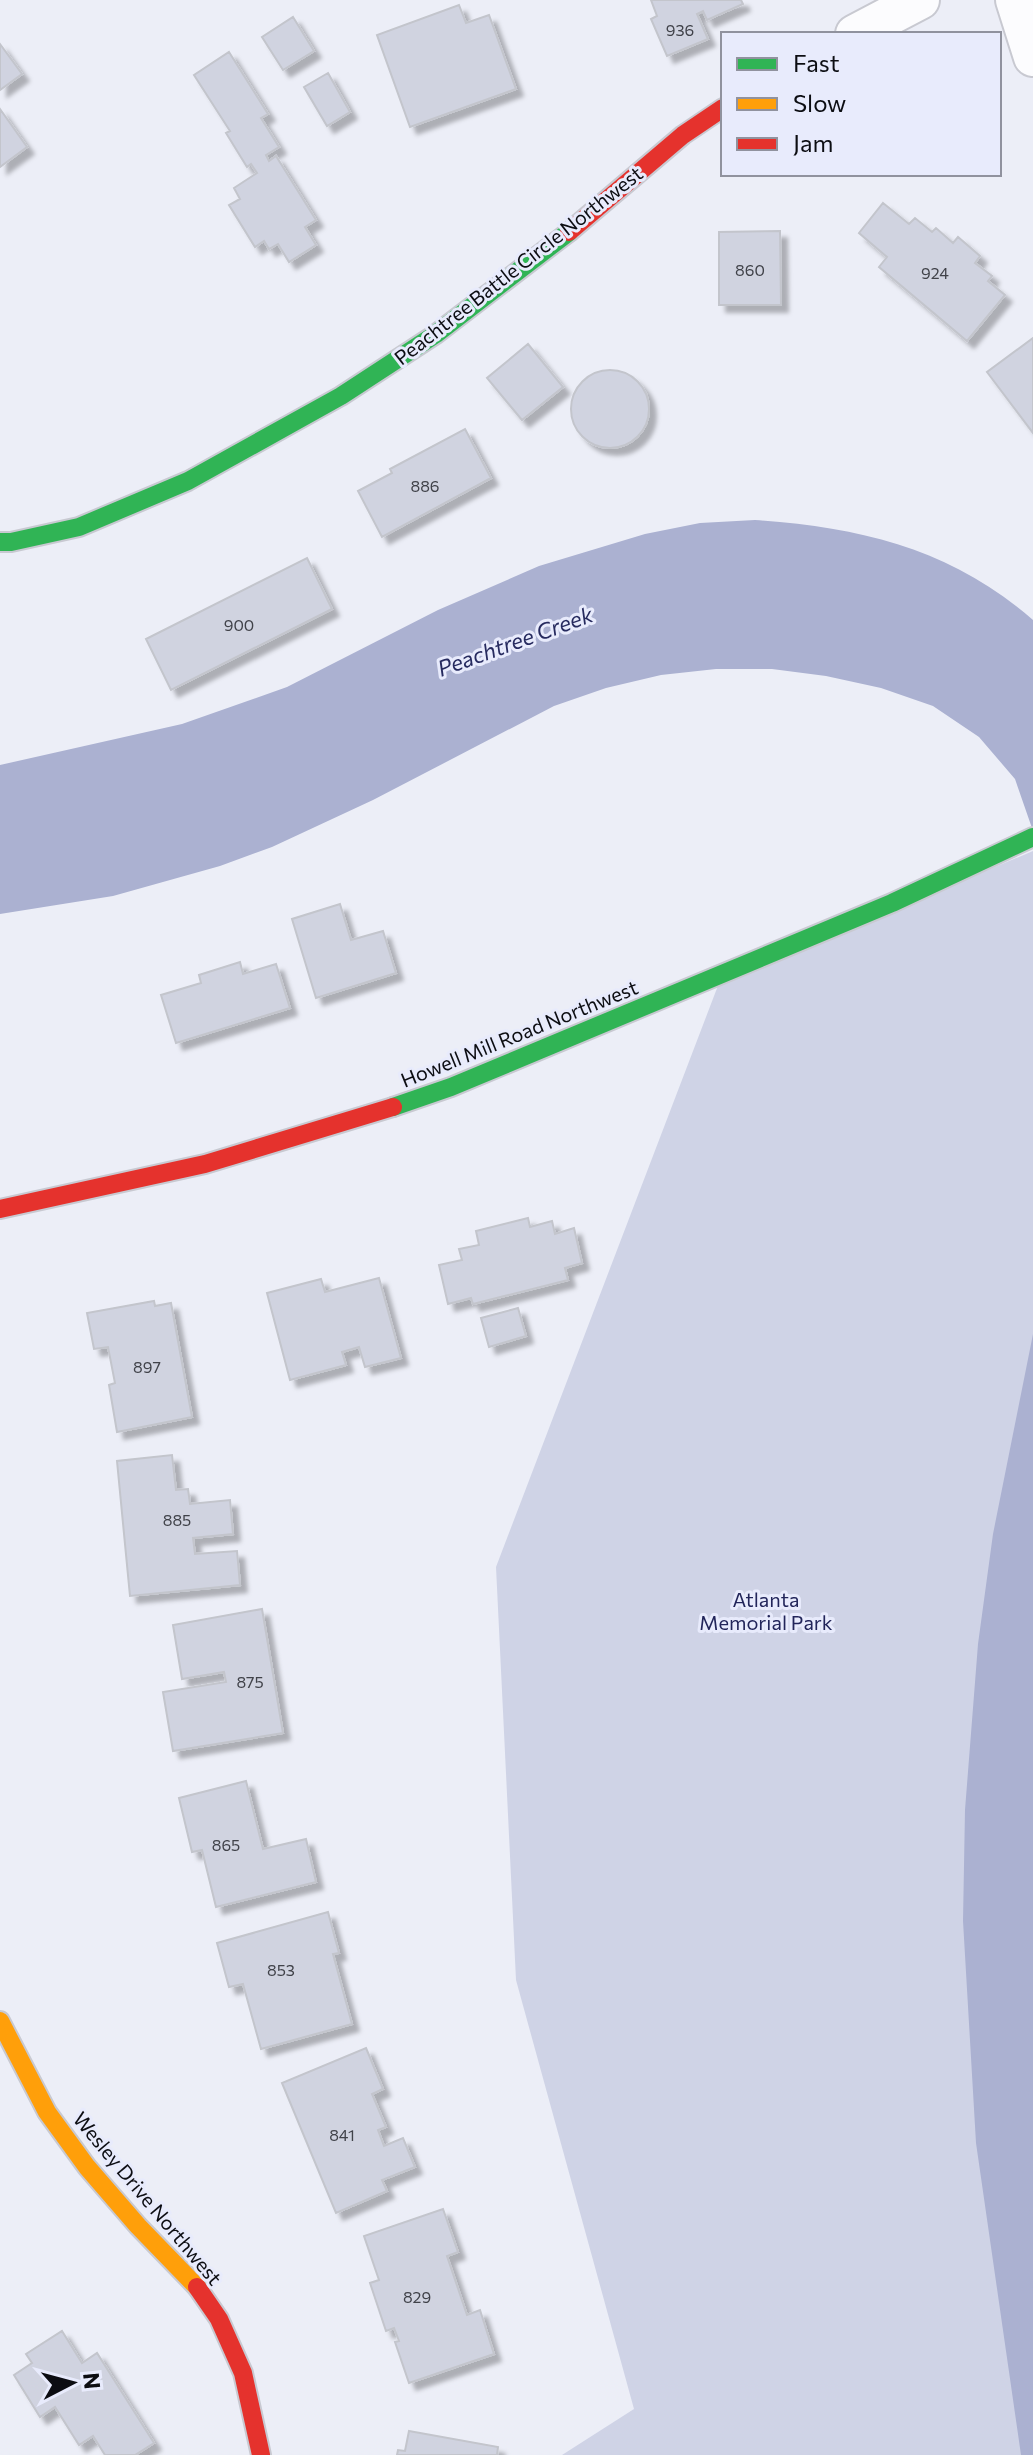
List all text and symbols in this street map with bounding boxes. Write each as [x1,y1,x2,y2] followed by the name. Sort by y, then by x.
[666,20,694,39] house number: 936
[721,32,1001,176] legend
[793,48,840,77] text: Fast
[793,88,846,117] text: Slow
[793,128,833,157] text: Jam
[389,161,647,369] street label: Peachtree Battle Circle Northwest
[735,260,765,279] house number: 860
[921,263,949,282] house number: 924
[410,476,440,495] house number: 886
[434,600,597,682] water label: Peachtree Creek
[224,615,254,634] house number: 900
[397,974,641,1092] street label: Howell Mill Road Northwest
[133,1357,161,1376] house number: 897
[163,1510,191,1529] house number: 885
[699,1587,833,1634] park label: Atlanta Memorial Park
[236,1672,264,1691] house number: 875
[212,1835,240,1854] house number: 865
[267,1960,295,1979] house number: 853
[69,2107,227,2289] street label: Wesley Drive Northwest
[329,2125,355,2144] house number: 841
[403,2287,431,2306] house number: 829
[32,2343,112,2423] north arrow
[78,2371,107,2390] text: N

